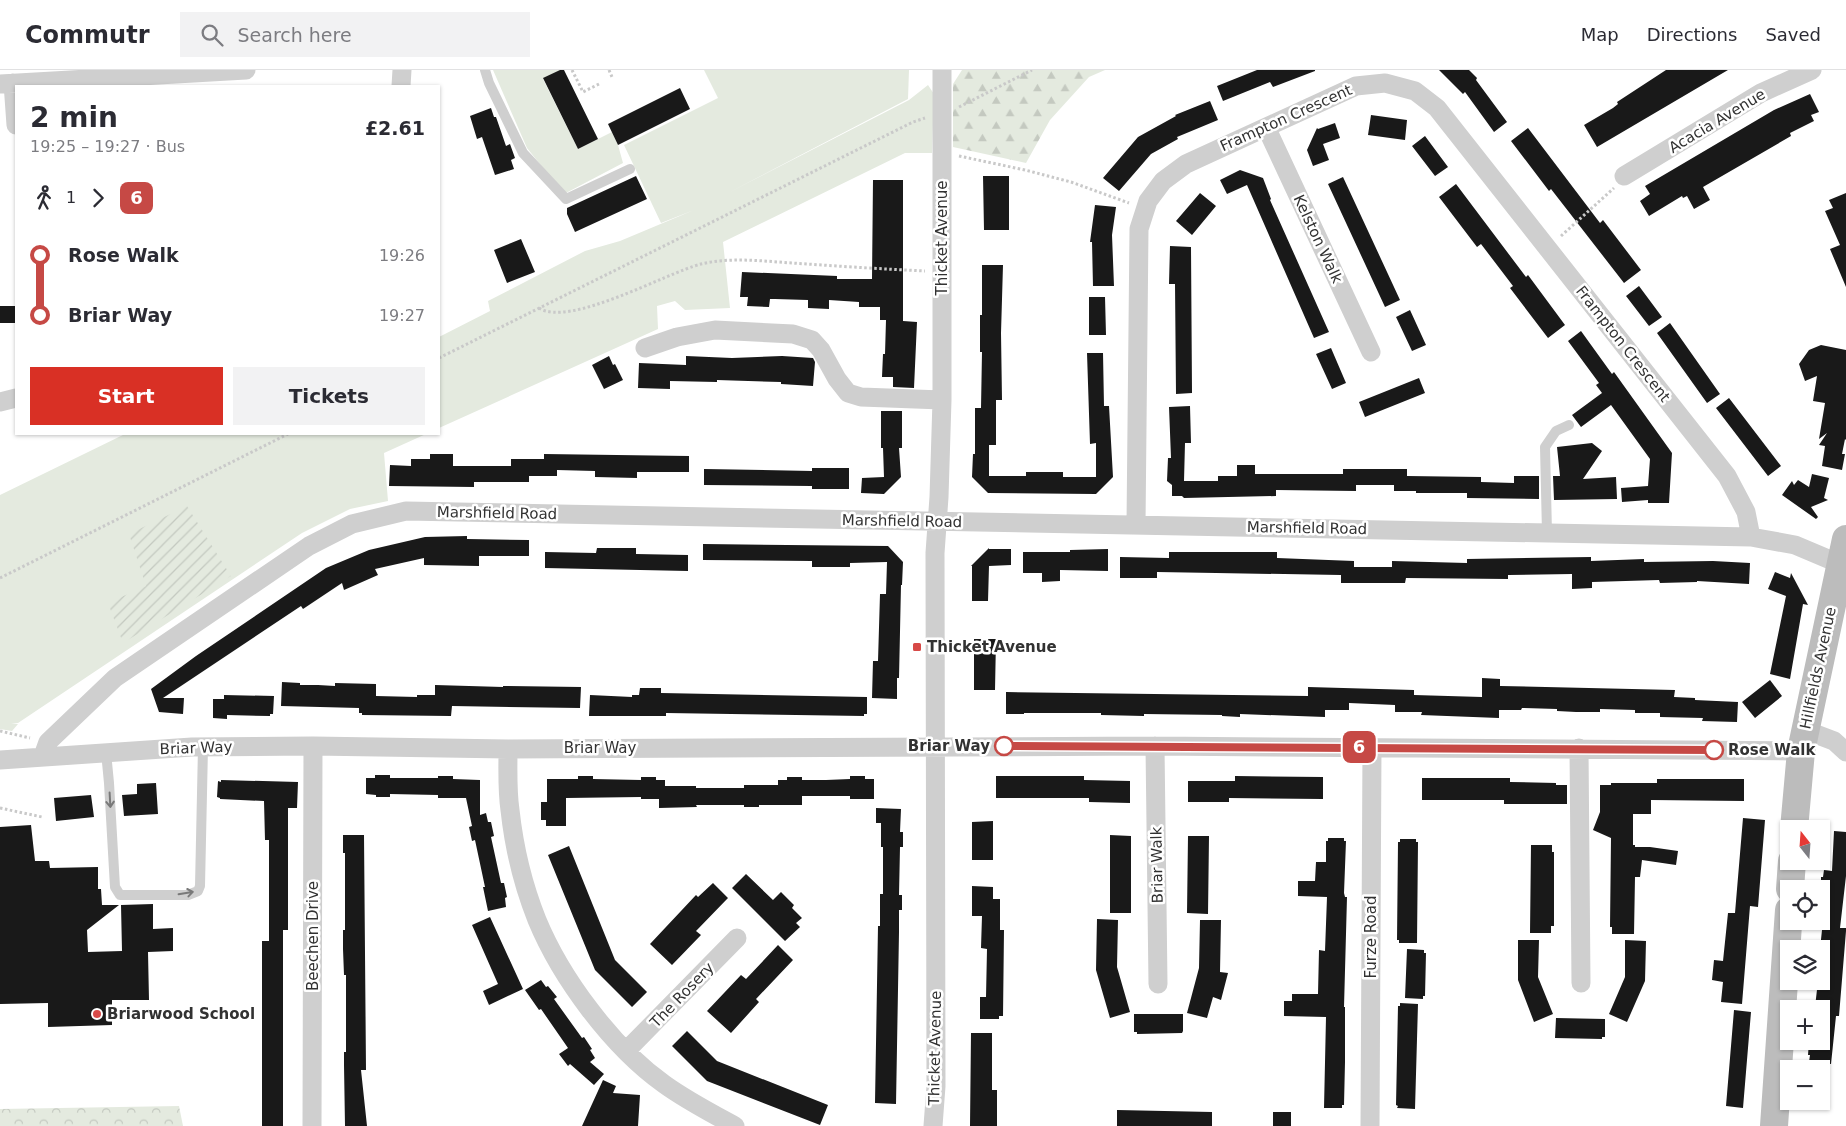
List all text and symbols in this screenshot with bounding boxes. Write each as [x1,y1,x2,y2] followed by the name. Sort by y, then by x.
[180,12,530,57] search box
[25,21,150,49] text: Commutr
[198,21,226,49] icon: search
[238,24,352,46] text: Search here
[1581,24,1619,45] text: Map
[1647,24,1737,45] text: Directions
[1765,24,1821,45] text: Saved
[1217,81,1355,155] street label: Frampton Crescent
[1665,85,1769,157] street label: Acacia Avenue
[30,101,118,134] text: 2 min
[365,117,425,139] text: £2.61
[30,137,185,156] text: 19:25 – 19:27 · Bus
[933,181,951,296] street label: Thicket Avenue
[30,184,58,212] icon: walk
[84,184,112,212] icon: forward
[130,187,143,208] text: 6
[66,188,76,207] text: 1
[1290,192,1346,286] street label: Kelston Walk
[68,244,179,266] text: Rose Walk
[379,246,425,265] text: 19:26
[1572,282,1674,406] street label: Frampton Crescent
[68,304,172,326] text: Briar Way
[379,306,425,325] text: 19:27
[30,367,223,425] button: Start
[233,367,425,425] button: Tickets
[437,503,557,523] street label: Marshfield Road
[842,511,962,531] street label: Marshfield Road
[1247,518,1367,538] street label: Marshfield Road
[1796,605,1840,731] street label: Hillfields Avenue
[927,638,1057,656] place label: Thicket Avenue
[911,641,923,653] marker: Thicket Avenue
[1343,731,1375,763] line badge: 6
[994,736,1014,756] marker: Briar Way
[1353,736,1365,757] text: 6
[908,737,990,755] place label: Briar Way
[159,738,233,758] street label: Briar Way
[564,739,636,757] street label: Briar Way
[1704,740,1724,760] marker: Rose Walk
[1728,741,1816,759] place label: Rose Walk
[106,792,115,808] one-way arrow
[1780,820,1830,870] north arrow
[1780,820,1830,1110] map controls
[1147,826,1167,903] street label: Briar Walk
[1780,880,1830,930] button: locate
[304,881,322,991] street label: Beechen Drive
[178,888,194,898] one-way arrow
[1362,896,1380,979] street label: Furze Road
[1780,940,1830,990] button: layers
[646,959,718,1032] street label: The Rosery
[925,990,945,1107] street label: Thicket Avenue
[1780,1000,1830,1050] button: +
[107,1005,255,1023] place label: Briarwood School
[91,1008,103,1020] marker: Briarwood School
[1780,1060,1830,1110] button: −

